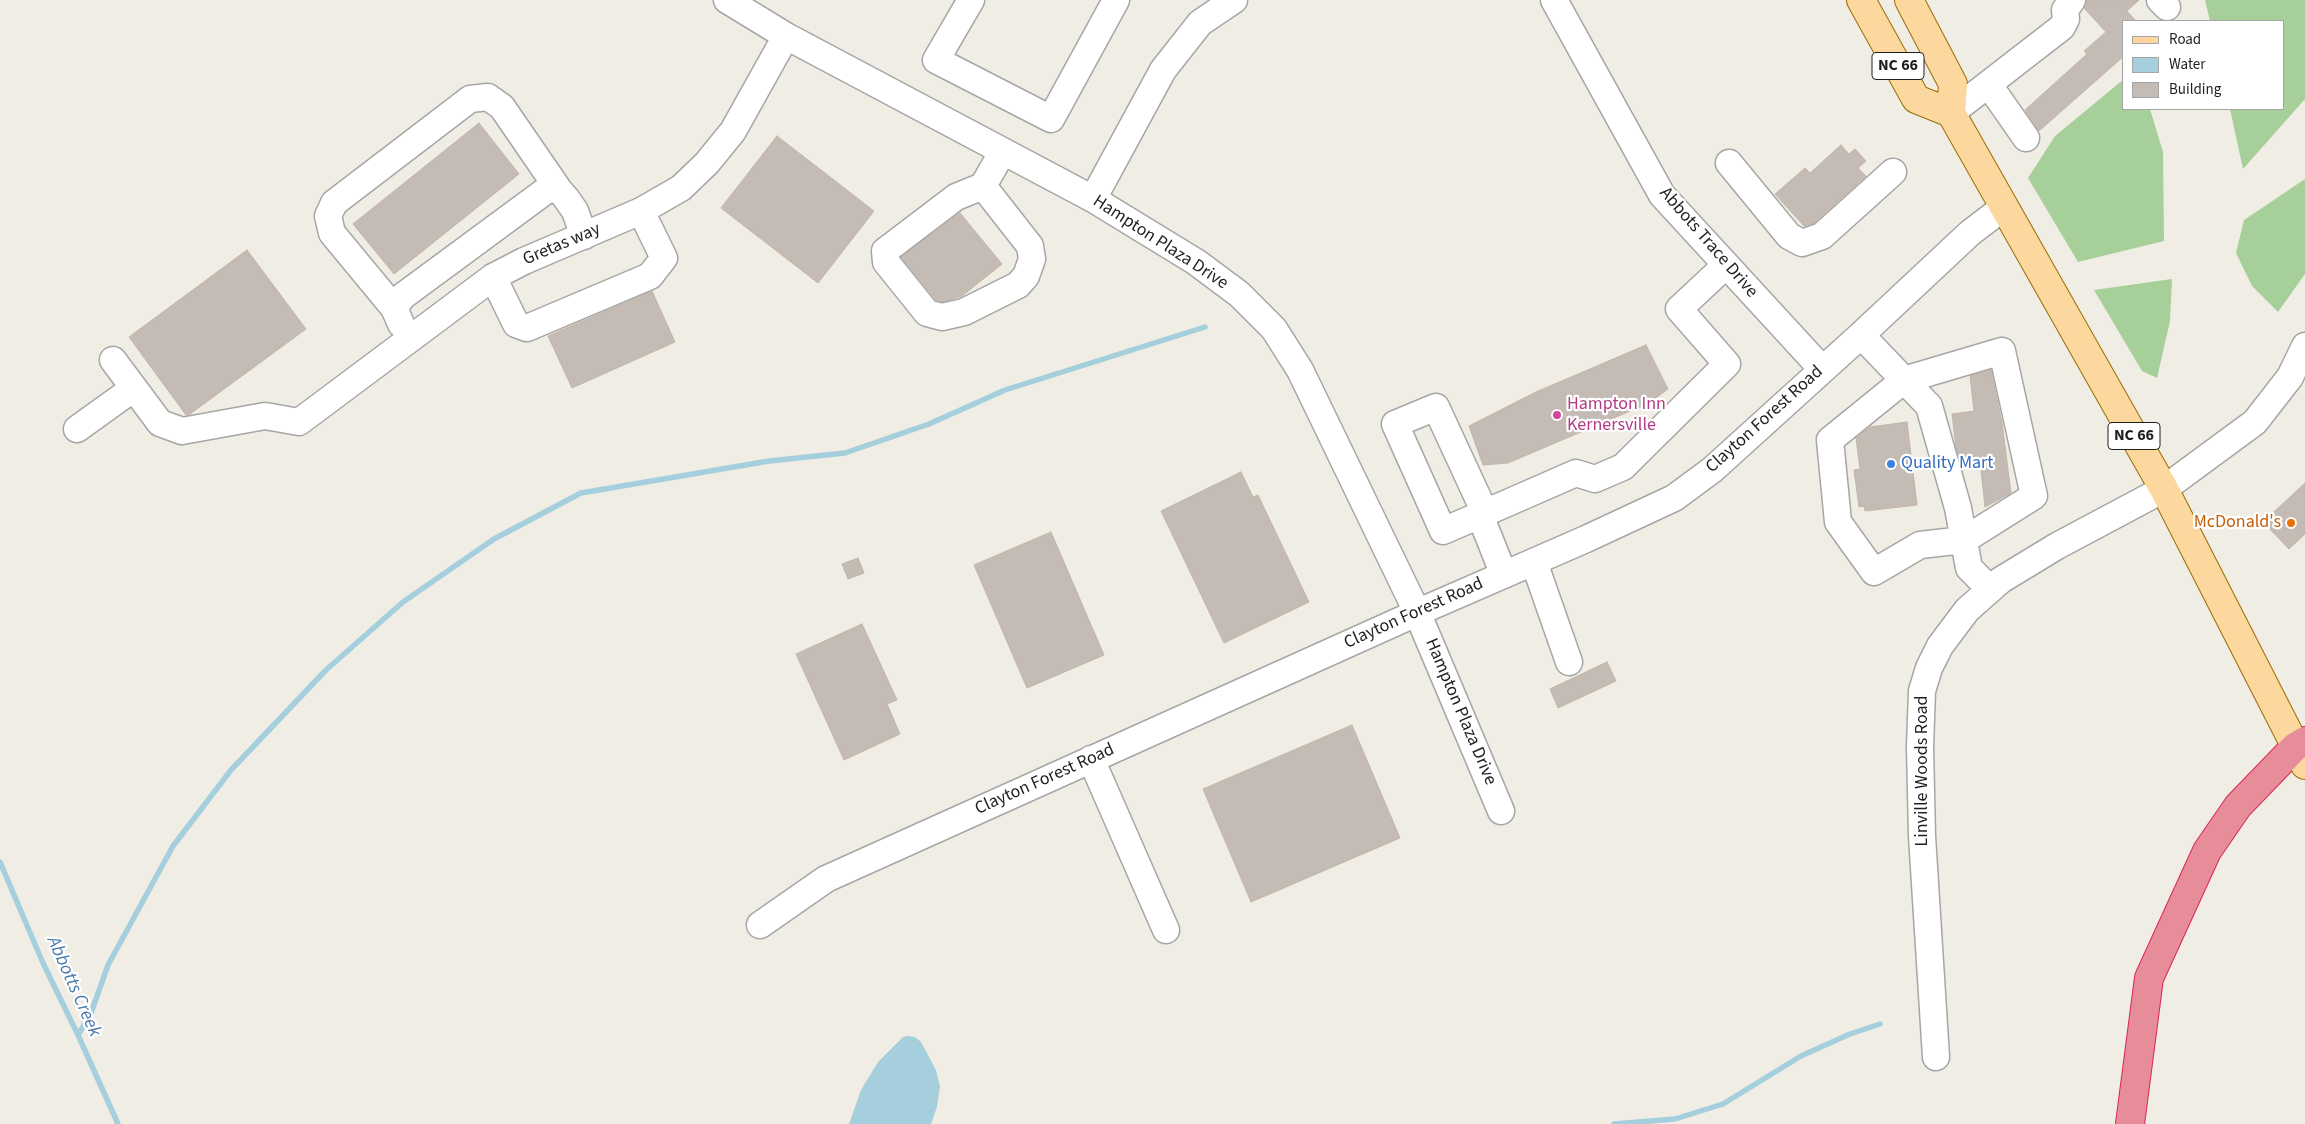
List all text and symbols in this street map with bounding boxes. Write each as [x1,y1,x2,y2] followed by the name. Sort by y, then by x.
[2122,20,2285,110] legend
[2169,29,2201,50] text: Road
[1872,52,1924,80] road number: NC 66
[2169,54,2205,75] text: Water
[2169,79,2221,100] text: Building
[1654,183,1762,303] street label: Abbots Trace Drive
[1088,191,1232,295] street label: Hampton Plaza Drive
[520,219,604,271] street label: Gretas way
[1702,362,1828,478] street label: Clayton Forest Road
[1567,394,1666,436] place label: Hampton Inn Kernersville
[1551,409,1563,421] marker: Hampton Inn Kernersville
[2108,422,2160,450] road number: NC 66
[1901,453,1993,475] place label: Quality Mart
[1885,458,1897,470] marker: Quality Mart
[2194,512,2281,534] place label: McDonald's
[2285,517,2297,529] marker: McDonald's
[1341,574,1487,654] street label: Clayton Forest Road
[1419,635,1501,789] street label: Hampton Plaza Drive
[1912,696,1934,846] street label: Linville Woods Road
[972,740,1118,820] street label: Clayton Forest Road
[41,933,105,1041] water label: Abbotts Creek

